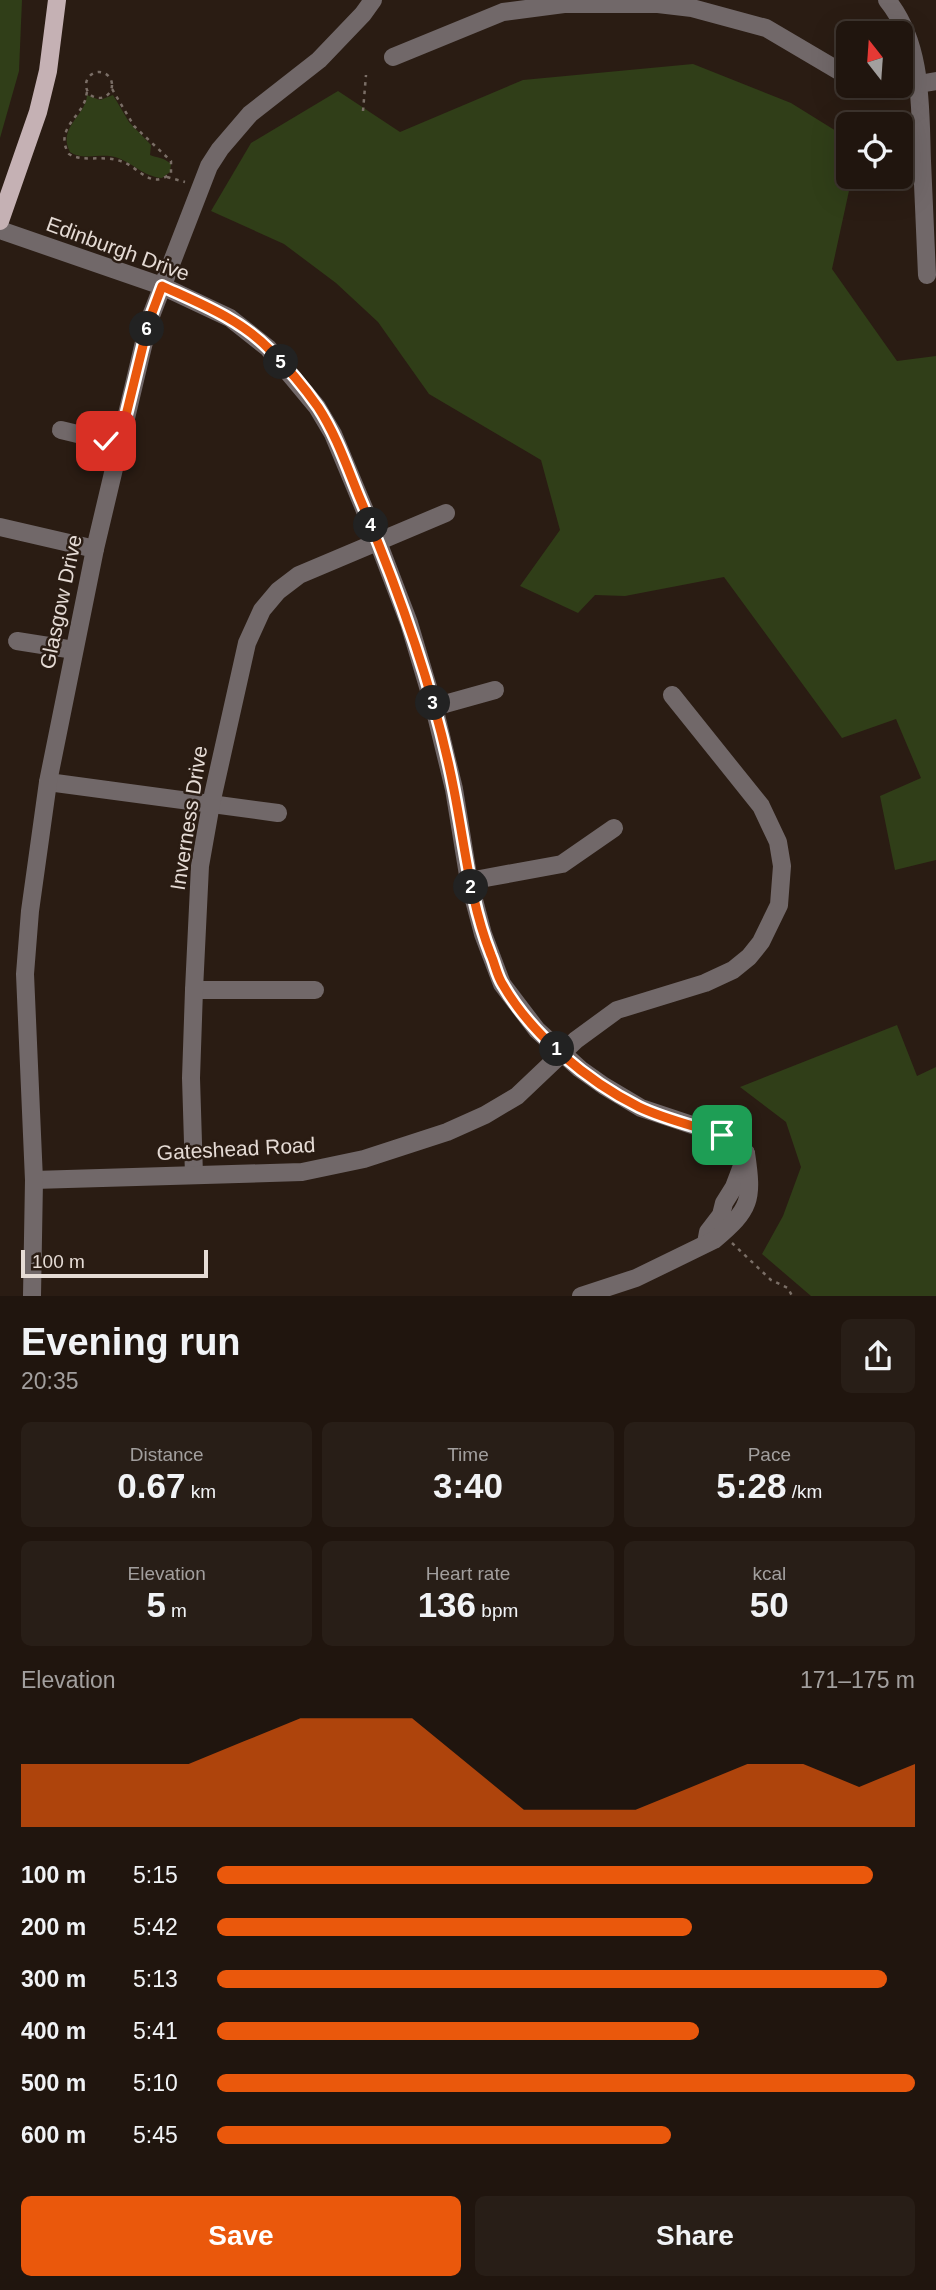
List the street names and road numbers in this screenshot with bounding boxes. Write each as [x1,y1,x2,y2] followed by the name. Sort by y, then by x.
[43,212,193,285] street label: Edinburgh Drive
[35,533,86,671] street label: Glasgow Drive
[166,744,211,892] street label: Inverness Drive
[156,1133,316,1164] street label: Gateshead Road

